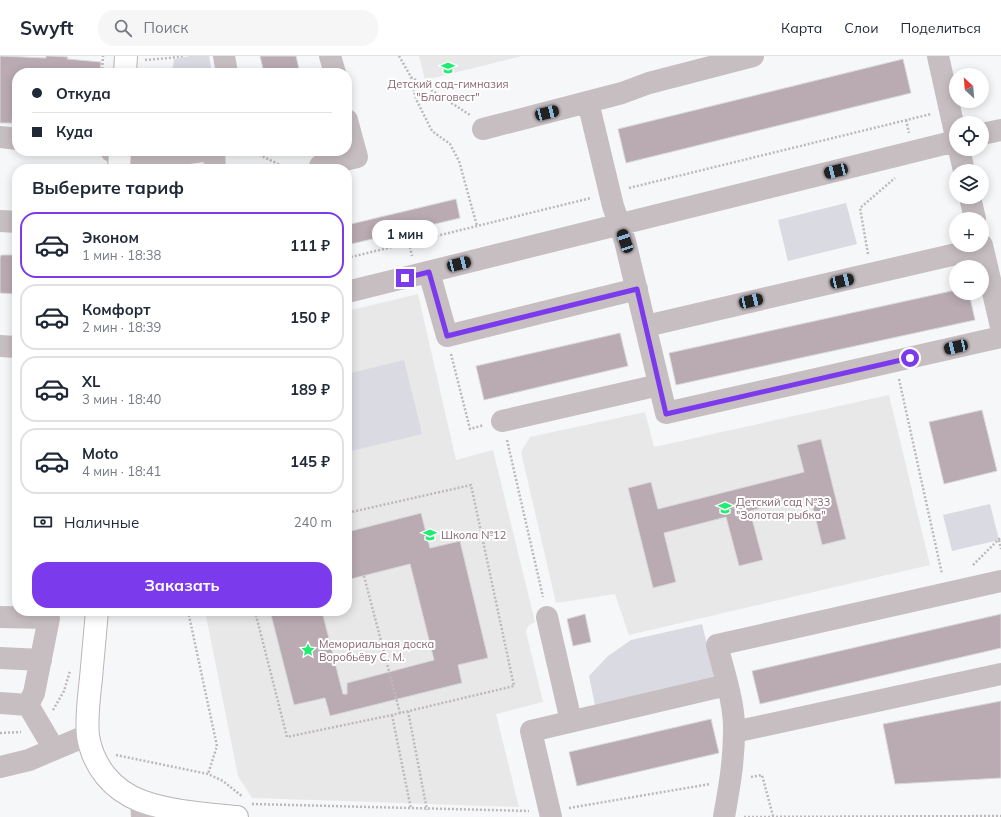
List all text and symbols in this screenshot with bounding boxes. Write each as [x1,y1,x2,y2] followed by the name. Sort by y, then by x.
[98,10,378,46] search box
[20,16,74,40] text: Swyft
[112,17,134,39] icon: search
[144,18,188,37] text: Поиск
[781,19,822,37] text: Карта
[844,19,879,37] text: Слои
[901,19,981,37] text: Поделиться
[440,60,456,76] school or university icon: Детский сад-гимназия "Благовест"
[949,68,989,108] north arrow
[949,68,989,300] map controls
[388,77,508,104] place label: Детский сад-гимназия "Благовест"
[56,84,111,103] text: Откуда
[534,104,560,122] car
[949,116,989,156] button: locate
[56,122,93,141] text: Куда
[823,162,849,180] car
[949,164,989,204] button: layers
[32,176,184,199] text: Выберите тариф
[949,212,989,252] button: +
[372,220,438,248] callout: 1 мин
[387,226,423,242] text: 1 мин
[34,227,70,263] icon: car
[82,228,139,247] text: Эконом
[615,228,635,254] car
[290,236,330,255] text: 111 ₽
[82,247,161,263] text: 1 мин · 18:38
[446,255,472,273] car
[949,260,989,300] button: −
[396,269,414,287] route end
[829,272,855,290] car
[738,292,764,310] car
[34,299,70,335] icon: car
[82,300,151,319] text: Комфорт
[290,308,330,327] text: 150 ₽
[82,319,161,335] text: 2 мин · 18:39
[943,338,969,356] car
[901,349,919,367] route start
[34,371,70,407] icon: car
[82,372,100,391] text: XL
[290,380,330,399] text: 189 ₽
[82,391,161,407] text: 3 мин · 18:40
[34,443,70,479] icon: car
[82,444,118,463] text: Moto
[290,452,330,471] text: 145 ₽
[82,463,161,479] text: 4 мин · 18:41
[736,495,830,522] place label: Детский сад №33 "Золотая рыбка"
[717,500,733,516] school or university icon: Детский сад №33 "Золотая рыбка"
[32,511,54,533] icon: cash
[64,513,139,532] text: Наличные
[294,514,332,530] text: 240 m
[422,527,438,543] school or university icon: Школа №12
[441,528,507,542] place label: Школа №12
[32,562,332,608] button: Заказать
[319,637,434,664] place label: Мемориальная доска Воробьёву С. М.
[300,642,316,658] place icon: Мемориальная доска Воробьёву С. М.

